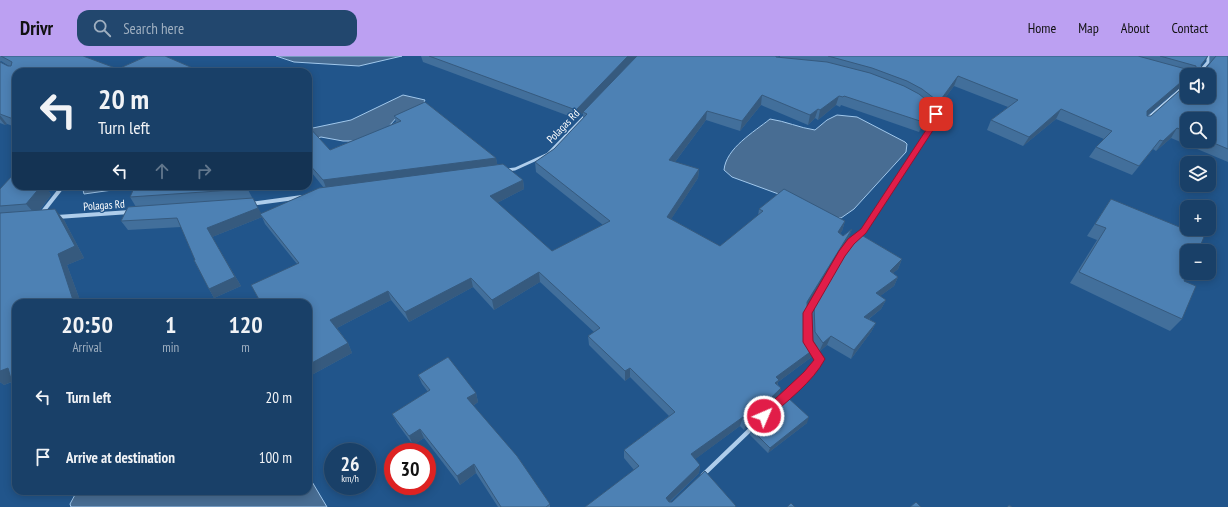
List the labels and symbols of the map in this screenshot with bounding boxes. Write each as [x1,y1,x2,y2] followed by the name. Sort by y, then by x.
[919,97,953,131] pin
[544,106,583,146] street label: Polagas Rd
[83,197,125,213] street label: Polagas Rd
[743,395,785,437] position arrow
[384,443,436,495] speed limit sign: 30

